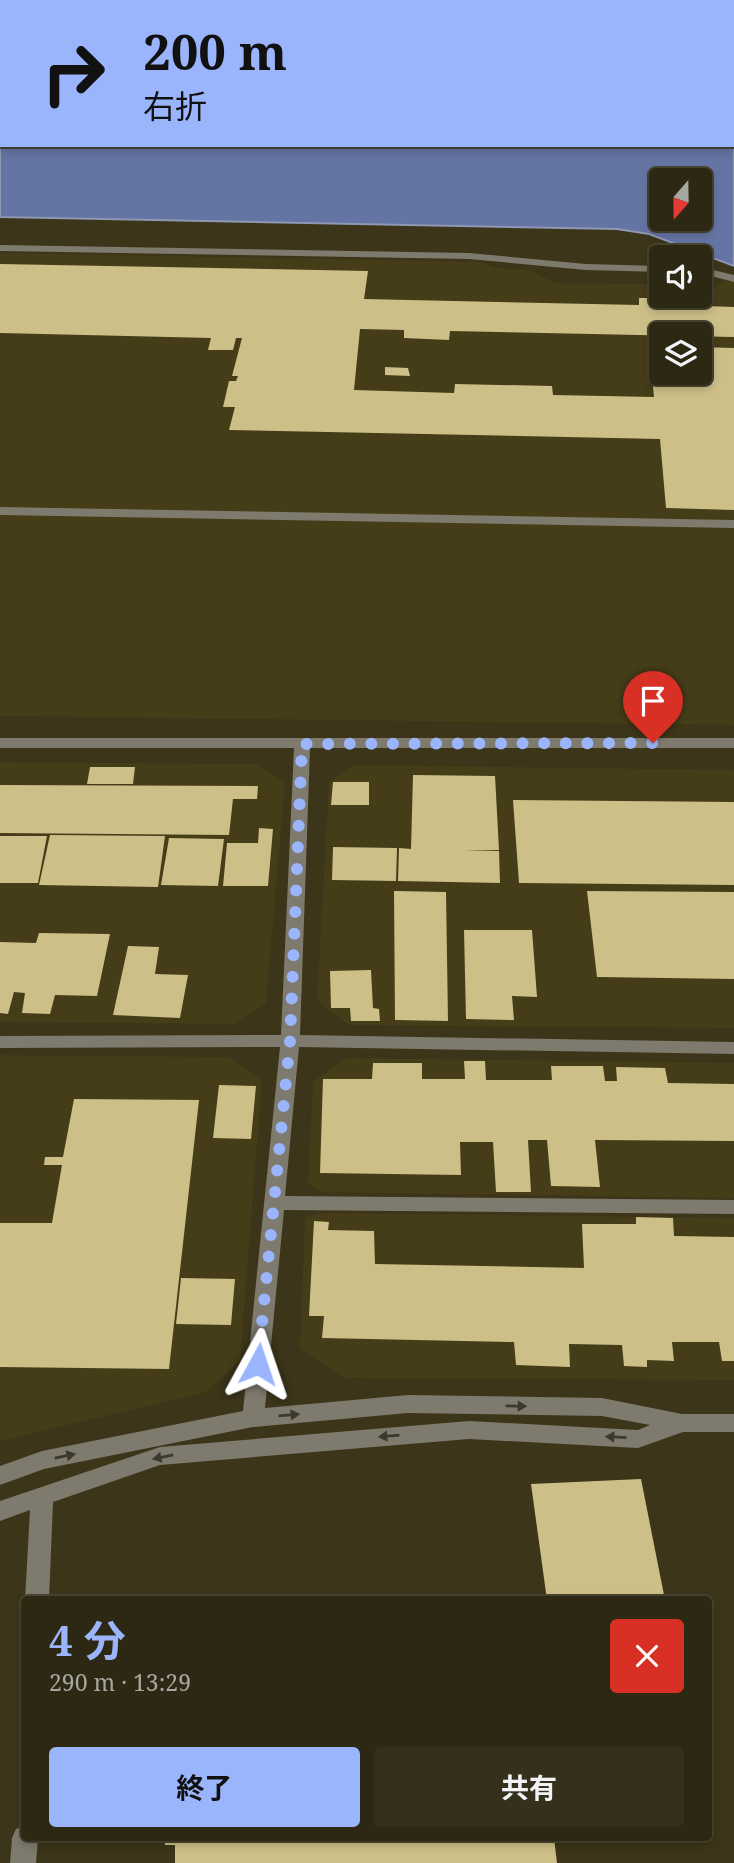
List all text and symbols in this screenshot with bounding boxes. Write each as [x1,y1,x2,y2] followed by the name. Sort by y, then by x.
[143,18,287,84] text: 200 m
[28,28,119,119] icon: right
[143,84,207,127] text: 右折
[649,168,712,231] north arrow
[649,168,712,385] map controls
[649,245,712,308] button: sound
[649,322,712,385] button: layers
[623,671,683,743] pin
[634,682,672,720] icon: arrive
[221,1327,295,1401] position arrow
[505,1400,527,1412] one-way arrow
[278,1409,300,1420] one-way arrow
[378,1431,400,1442] one-way arrow
[605,1432,627,1443] one-way arrow
[54,1450,76,1461] one-way arrow
[152,1452,174,1463] one-way arrow
[49,1611,126,1668] text: 4 分
[610,1619,684,1693] button: close
[49,1666,191,1698] text: 290 m · 13:29
[49,1747,360,1827] button: 終了
[374,1747,684,1827] button: 共有

